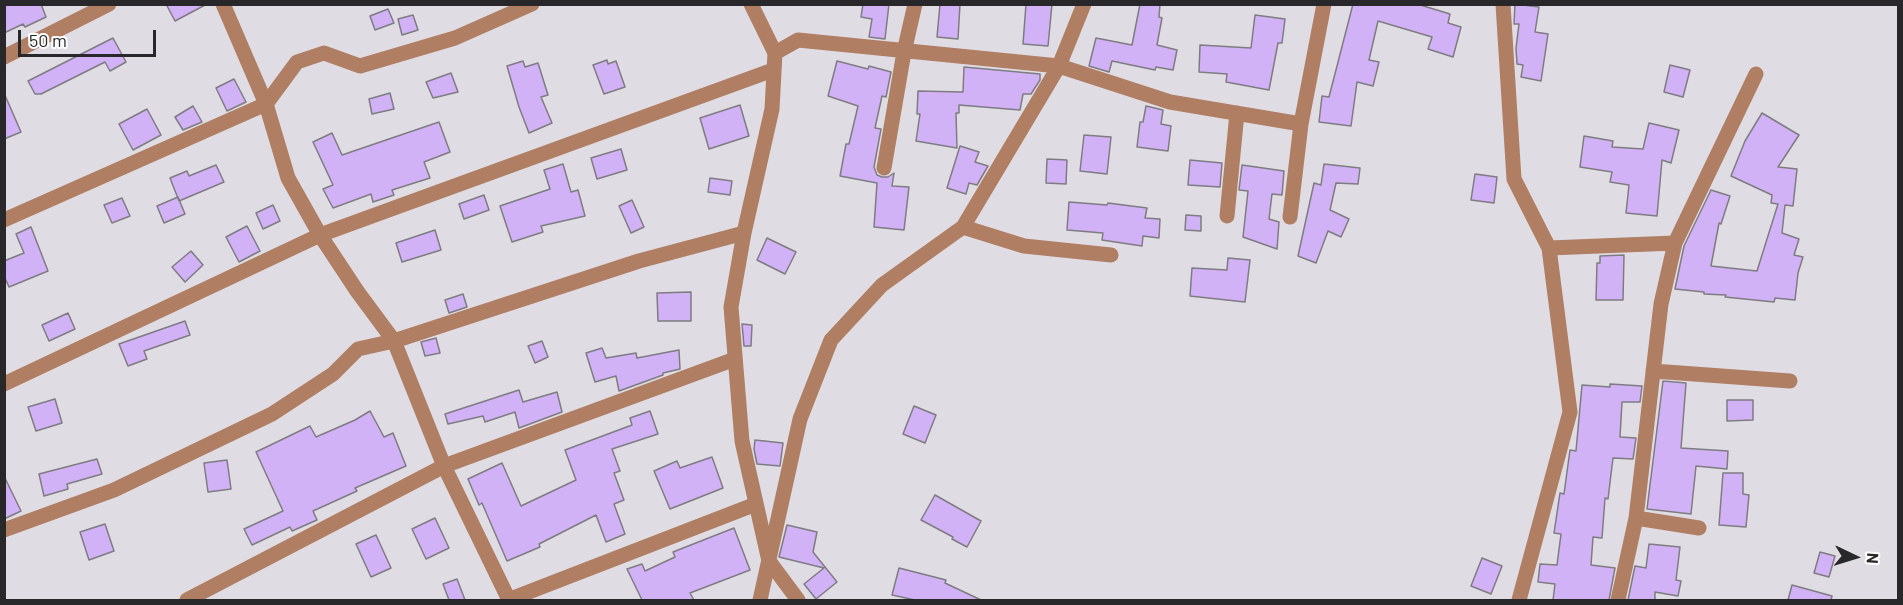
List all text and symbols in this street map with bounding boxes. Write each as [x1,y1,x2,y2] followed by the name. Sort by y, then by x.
[21,18,159,56] scale bar
[29,29,67,51] text: 50 m
[1825,527,1885,587] north arrow
[1864,552,1883,564] text: N

